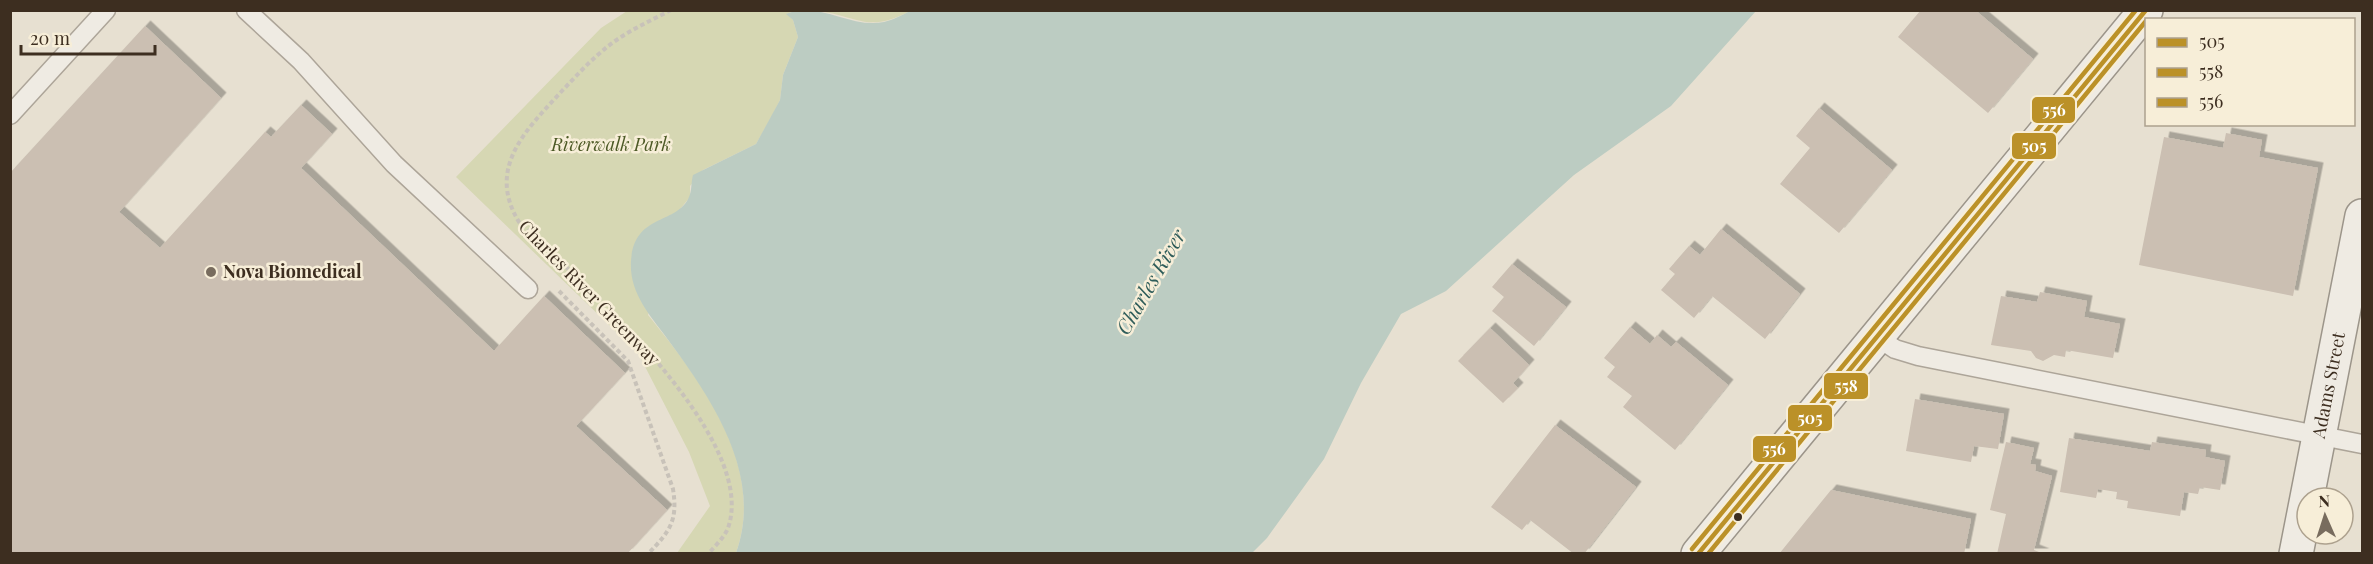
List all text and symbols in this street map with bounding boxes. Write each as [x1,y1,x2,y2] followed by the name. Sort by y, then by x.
[21,18,154,56] scale bar
[2145,18,2355,126] legend
[30,26,70,50] text: 20 m
[2199,29,2225,53] text: 505
[2199,59,2223,83] text: 558
[2199,89,2223,113] text: 556
[2031,96,2076,124] line badge: 556
[2042,99,2066,120] text: 556
[550,132,671,156] park label: Riverwalk Park
[2011,132,2057,160] line badge: 505
[2021,135,2047,156] text: 505
[514,214,666,370] street label: Charles River Greenway
[1109,223,1191,339] water label: Charles River
[223,259,362,283] place label: Nova Biomedical
[204,265,218,279] marker: Nova Biomedical
[2306,329,2350,441] street label: Adams Street
[1823,372,1869,400] line badge: 558
[1834,375,1858,396] text: 558
[1787,404,1833,432] line badge: 505
[1797,407,1823,428] text: 505
[1752,435,1797,463] line badge: 556
[1762,438,1786,459] text: 556
[2295,486,2355,546] north arrow
[2318,490,2331,511] text: N
[1732,511,1744,523] unlabelled marker

